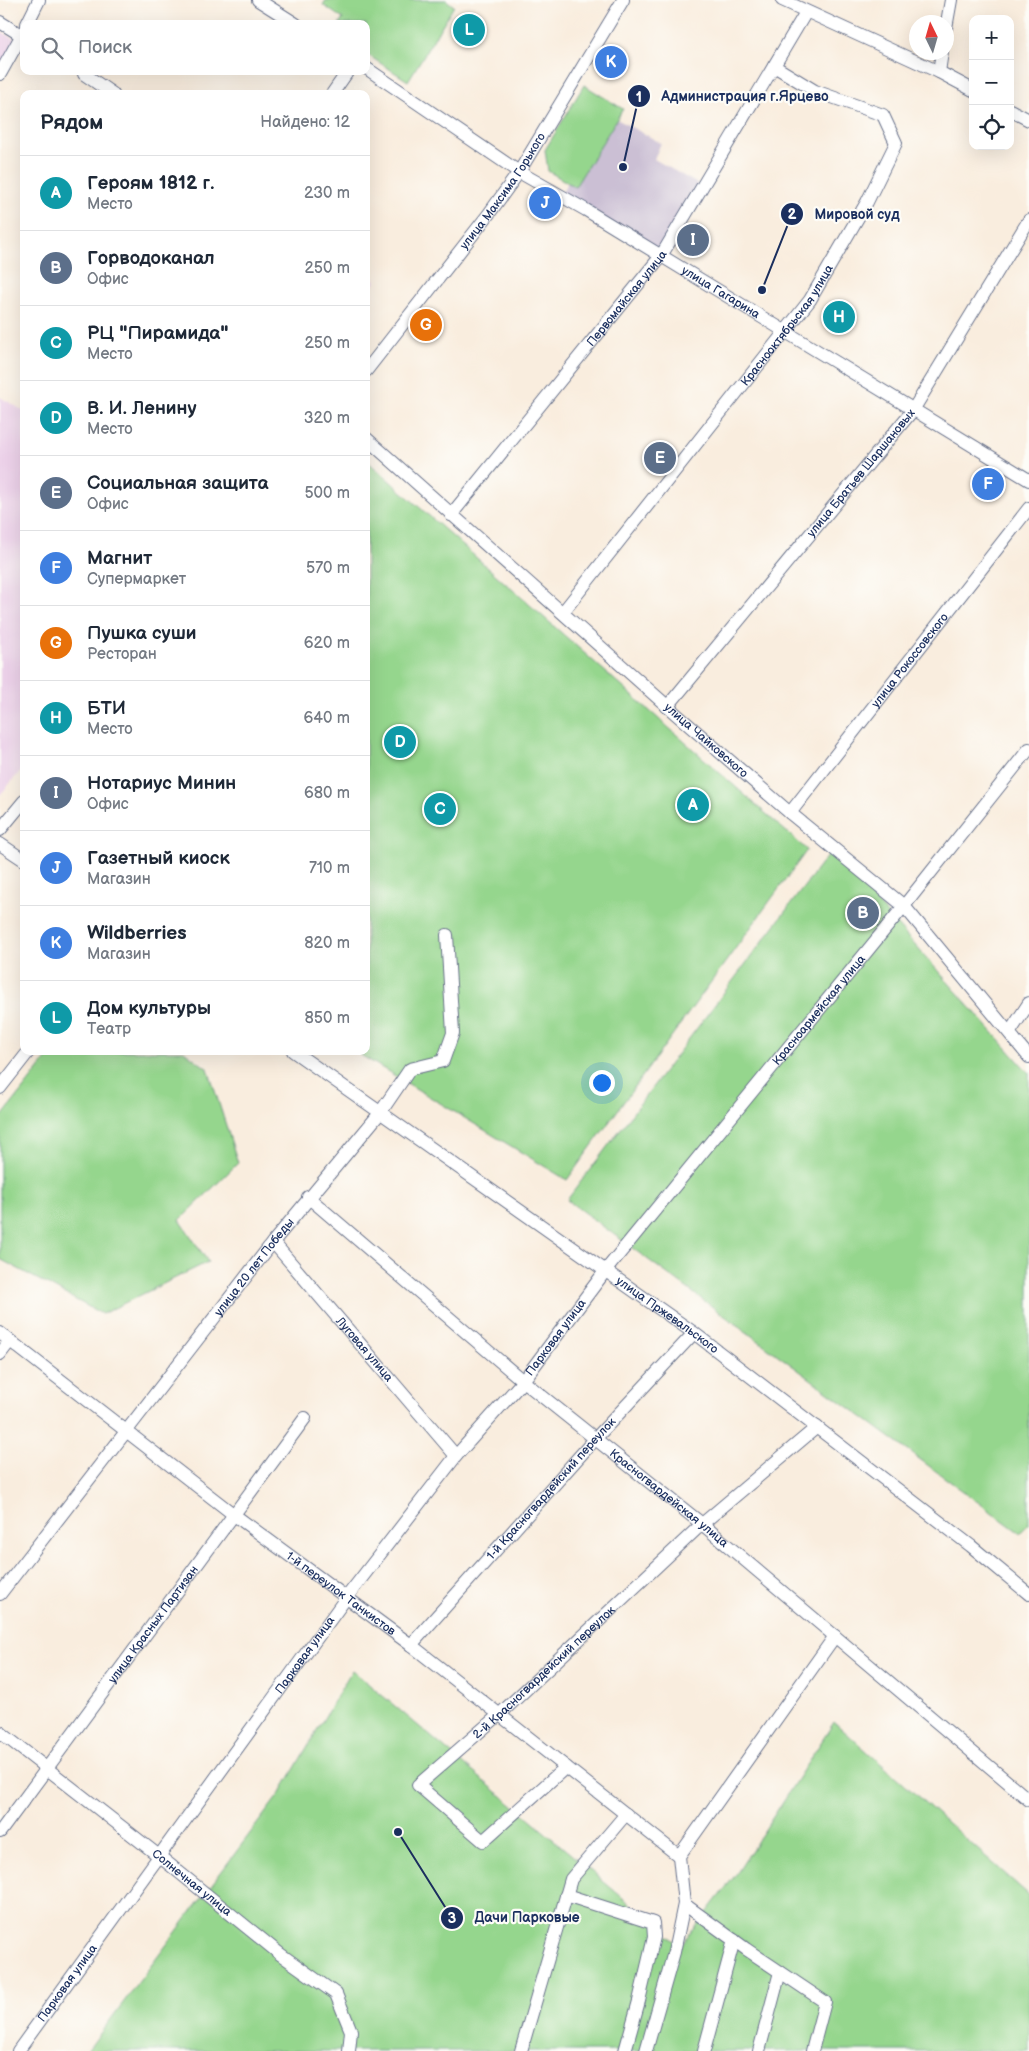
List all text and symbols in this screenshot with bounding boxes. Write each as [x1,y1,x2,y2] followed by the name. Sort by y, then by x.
[453,11,485,49] pin: L
[909,15,954,60] north arrow
[969,15,1014,150] map controls
[969,15,1014,60] button: +
[20,20,370,75] search box
[38,34,66,62] icon: search
[78,36,132,59] text: Поиск
[595,43,627,81] pin: K
[969,60,1014,105] button: −
[627,82,839,111] callout: Администрация г.Ярцево
[636,88,642,107] text: 1
[660,88,829,105] text: Администрация г.Ярцево
[969,105,1014,150] button: locate
[40,110,103,135] text: Рядом
[260,113,350,132] text: Найдено: 12
[457,130,549,253] street label: улица Максима Горького
[87,172,214,195] text: Героям 1812 г.
[51,184,61,203] text: A
[304,184,350,203] text: 230 m
[529,184,561,222] pin: J
[87,195,133,214] text: Место
[779,199,909,228] callout: Мировой суд
[788,205,797,224] text: 2
[815,206,900,223] text: Мировой суд
[677,221,709,259] pin: I
[87,247,215,270] text: Горводоканал
[584,248,671,350] street label: Первомайская улица
[50,259,62,278] text: B
[304,259,350,278] text: 250 m
[738,262,837,389] street label: Краснооктябрьская улица
[679,263,763,322] street label: улица Гагарина
[87,270,129,289] text: Офис
[823,298,855,336] pin: H
[410,306,442,344] pin: G
[87,322,229,345] text: РЦ "Пирамида"
[50,334,62,353] text: C
[304,334,350,353] text: 250 m
[87,345,133,364] text: Место
[87,397,197,420] text: В. И. Ленину
[804,406,919,540] street label: улица Братьев Шаршановых
[50,409,62,428] text: D
[304,409,350,428] text: 320 m
[87,420,133,439] text: Место
[644,439,676,477] pin: E
[972,465,1004,503] pin: F
[87,472,269,495] text: Социальная защита
[51,484,61,503] text: E
[304,484,350,503] text: 500 m
[87,495,129,514] text: Офис
[87,547,152,570] text: Магнит
[51,559,61,578] text: F
[306,559,350,578] text: 570 m
[87,570,186,589] text: Супермаркет
[868,610,952,711] street label: улица Рокоссовского
[87,622,197,645] text: Пушка суши
[50,634,62,653] text: G
[304,634,350,653] text: 620 m
[87,645,157,664] text: Ресторан
[87,697,126,720] text: БТИ
[661,700,751,781] street label: улица Чайковского
[50,709,62,728] text: H
[304,709,350,728] text: 640 m
[87,720,133,739] text: Место
[384,723,416,761] pin: D
[87,772,236,795] text: Нотариус Минин
[53,784,59,803] text: I
[304,784,350,803] text: 680 m
[677,786,709,824] pin: A
[424,790,456,828] pin: C
[87,795,129,814] text: Офис
[87,847,230,870] text: Газетный киоск
[52,859,60,878] text: J
[309,859,350,878] text: 710 m
[87,870,151,889] text: Магазин
[847,894,879,932] pin: B
[87,922,187,945] text: Wildberries
[51,934,61,953] text: K
[304,934,350,953] text: 820 m
[87,945,151,964] text: Магазин
[770,952,869,1069] street label: Красноармейская улица
[87,997,211,1020] text: Дом культуры
[51,1009,61,1028] text: L
[305,1009,350,1028] text: 850 m
[87,1020,131,1039] text: Театр
[589,1070,615,1096] your location
[211,1215,298,1319] street label: улица 20 лет Победы
[613,1274,721,1357] street label: улица Пржевальского
[523,1296,590,1379] street label: Парковая улица
[332,1313,396,1385] street label: Луговая улица
[484,1414,620,1563] street label: 1-й Красногвардейский переулок
[606,1446,731,1551] street label: Красногвардейская улица
[283,1549,399,1639] street label: 1-й переулок Танкистов
[105,1563,202,1686] street label: улица Красных Партизан
[470,1602,619,1742] street label: 2-й Красногвардейский переулок
[272,1614,338,1697] street label: Парковая улица
[149,1846,234,1920] street label: Солнечная улица
[440,1903,590,1932] callout: Дачи Парковые
[448,1909,457,1928] text: 3
[474,1909,580,1926] text: Дачи Парковые
[35,1942,101,2025] street label: Парковая улица

